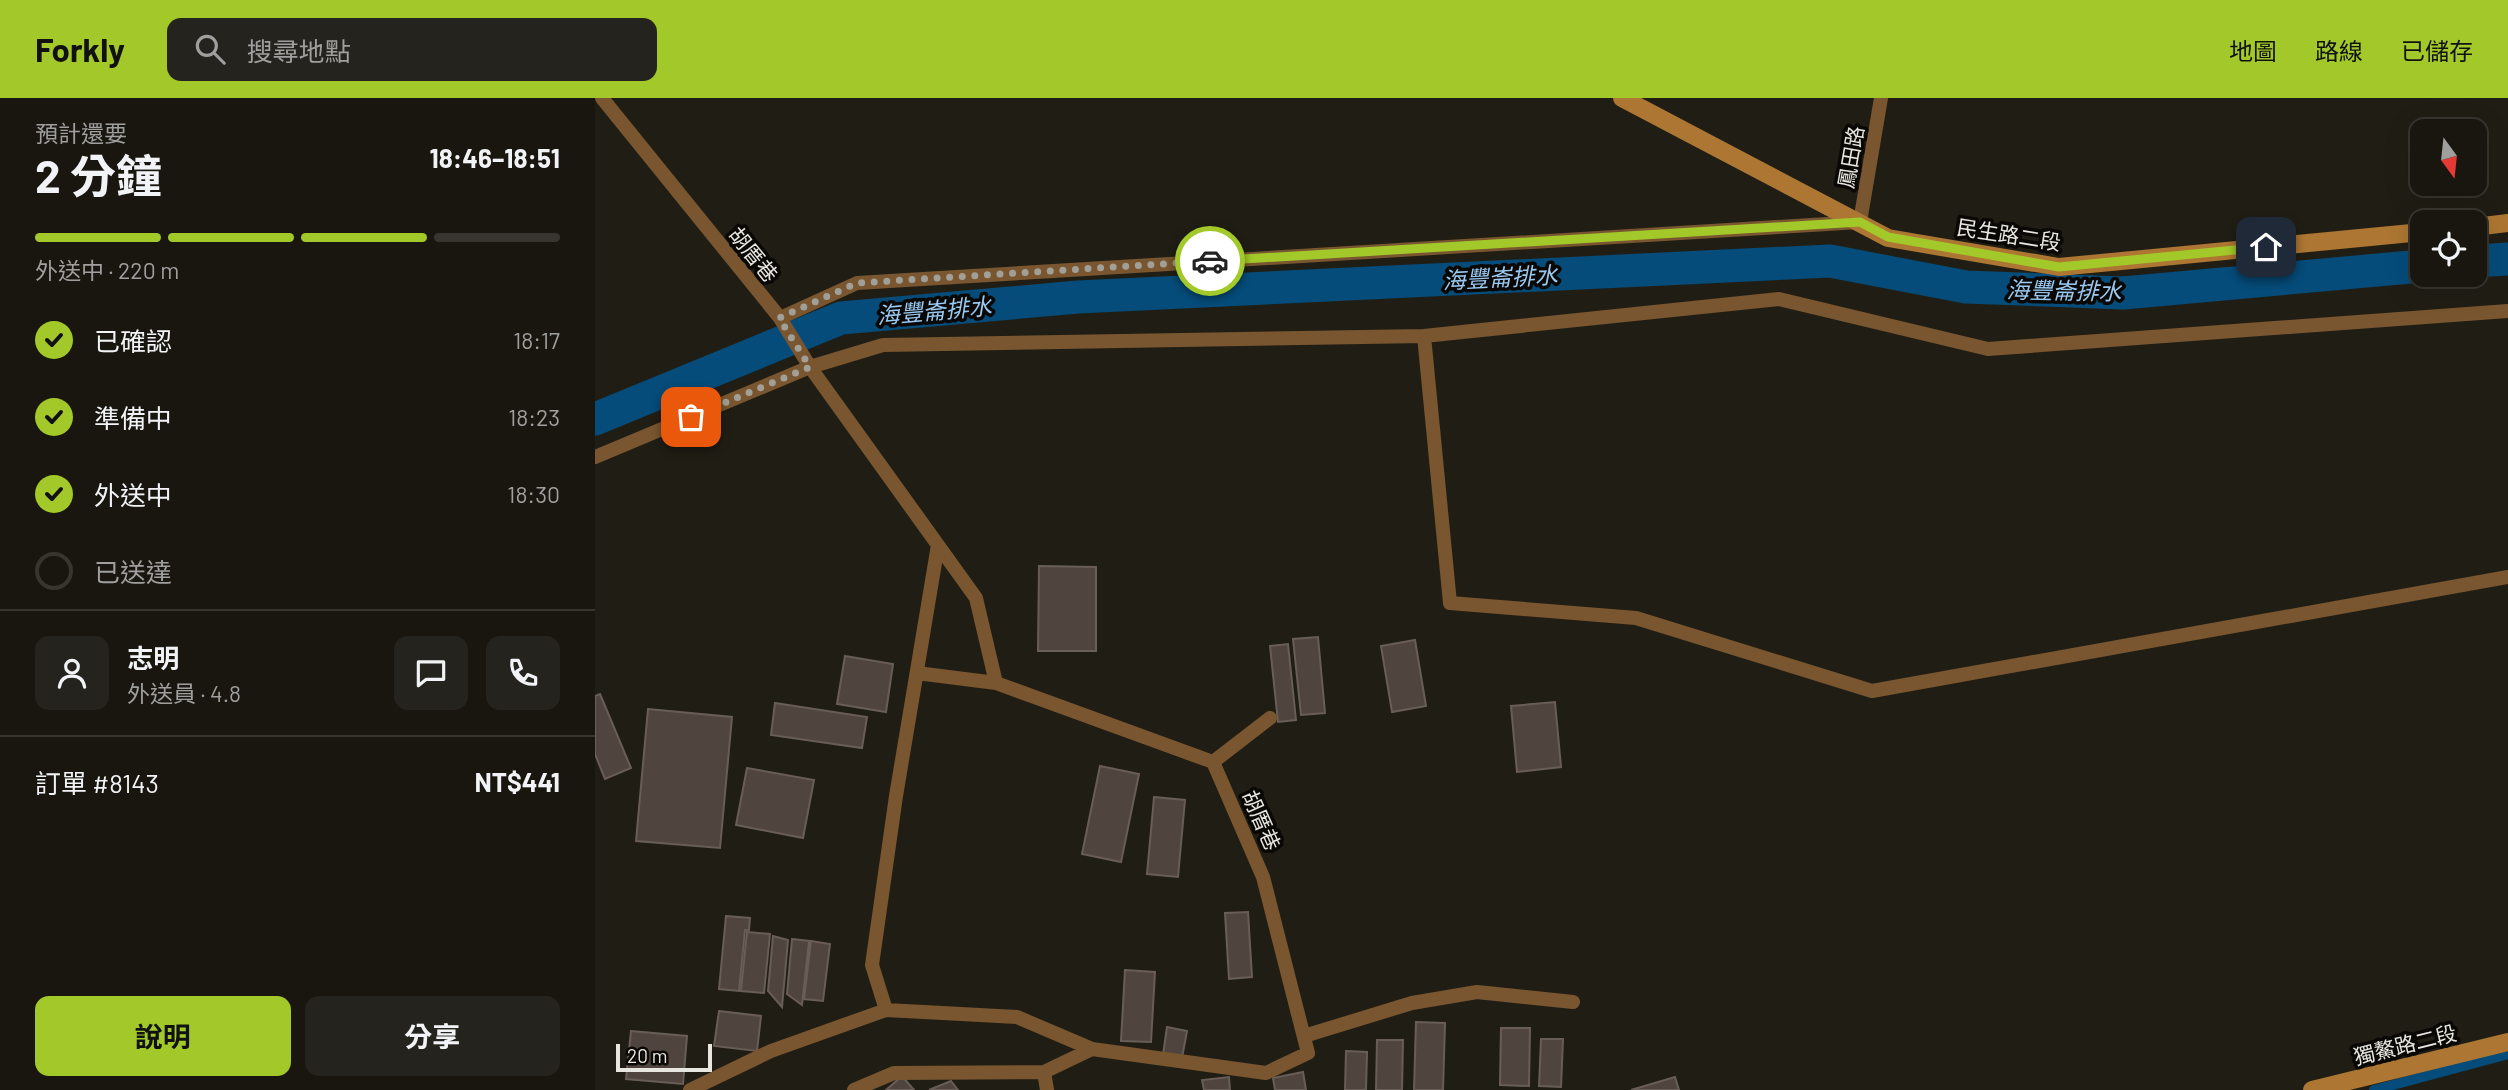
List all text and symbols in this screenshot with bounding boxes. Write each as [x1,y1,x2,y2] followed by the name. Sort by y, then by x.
[167,18,657,81] search box
[35,29,125,69] text: Forkly
[191,30,229,68] icon: search
[247,35,351,66] text: 搜尋地點
[2229,36,2277,65] text: 地圖
[2315,36,2363,65] text: 路線
[2401,36,2473,65] text: 已儲存
[35,119,127,147] text: 預計還要
[2410,119,2487,196] north arrow
[2410,119,2487,287] map controls
[1832,124,1868,190] street label: 鳳田路
[430,142,560,173] text: 18:46–18:51
[35,147,162,202] text: 2 分鐘
[2410,210,2487,287] button: locate
[1955,213,2063,255] street label: 民生路二段
[2236,217,2296,277] pin
[724,222,784,286] street label: 胡厝巷
[1175,226,1245,296] courier
[2247,228,2285,266] icon: home
[1191,242,1229,280] icon: car
[35,256,179,284] text: 外送中 · 220 m
[1442,260,1559,294] water label: 海豐崙排水
[2006,275,2123,305] water label: 海豐崙排水
[875,291,993,329] water label: 海豐崙排水
[35,321,73,359] icon: check
[94,325,172,356] text: 已確認
[513,326,560,354] text: 18:17
[661,387,721,447] pin
[35,398,73,436] icon: check
[672,398,710,436] icon: bag
[94,402,172,433] text: 準備中
[508,403,560,431] text: 18:23
[35,475,73,513] icon: check
[94,479,172,510] text: 外送中
[507,480,560,508] text: 18:30
[94,556,172,587] text: 已送達
[35,636,109,710] button: person
[394,636,468,710] button: chat
[486,636,560,710] button: phone
[127,642,179,673] text: 志明
[127,679,241,707] text: 外送員 · 4.8
[474,766,560,797] text: NT$441
[35,767,159,798] text: 訂單 #8143
[1238,786,1286,854] street label: 胡厝巷
[35,996,291,1076] button: 說明
[305,996,560,1076] button: 分享
[2351,1019,2459,1069] street label: 獨鰲路二段
[616,1041,712,1073] scale bar
[627,1044,667,1067] text: 20 m

